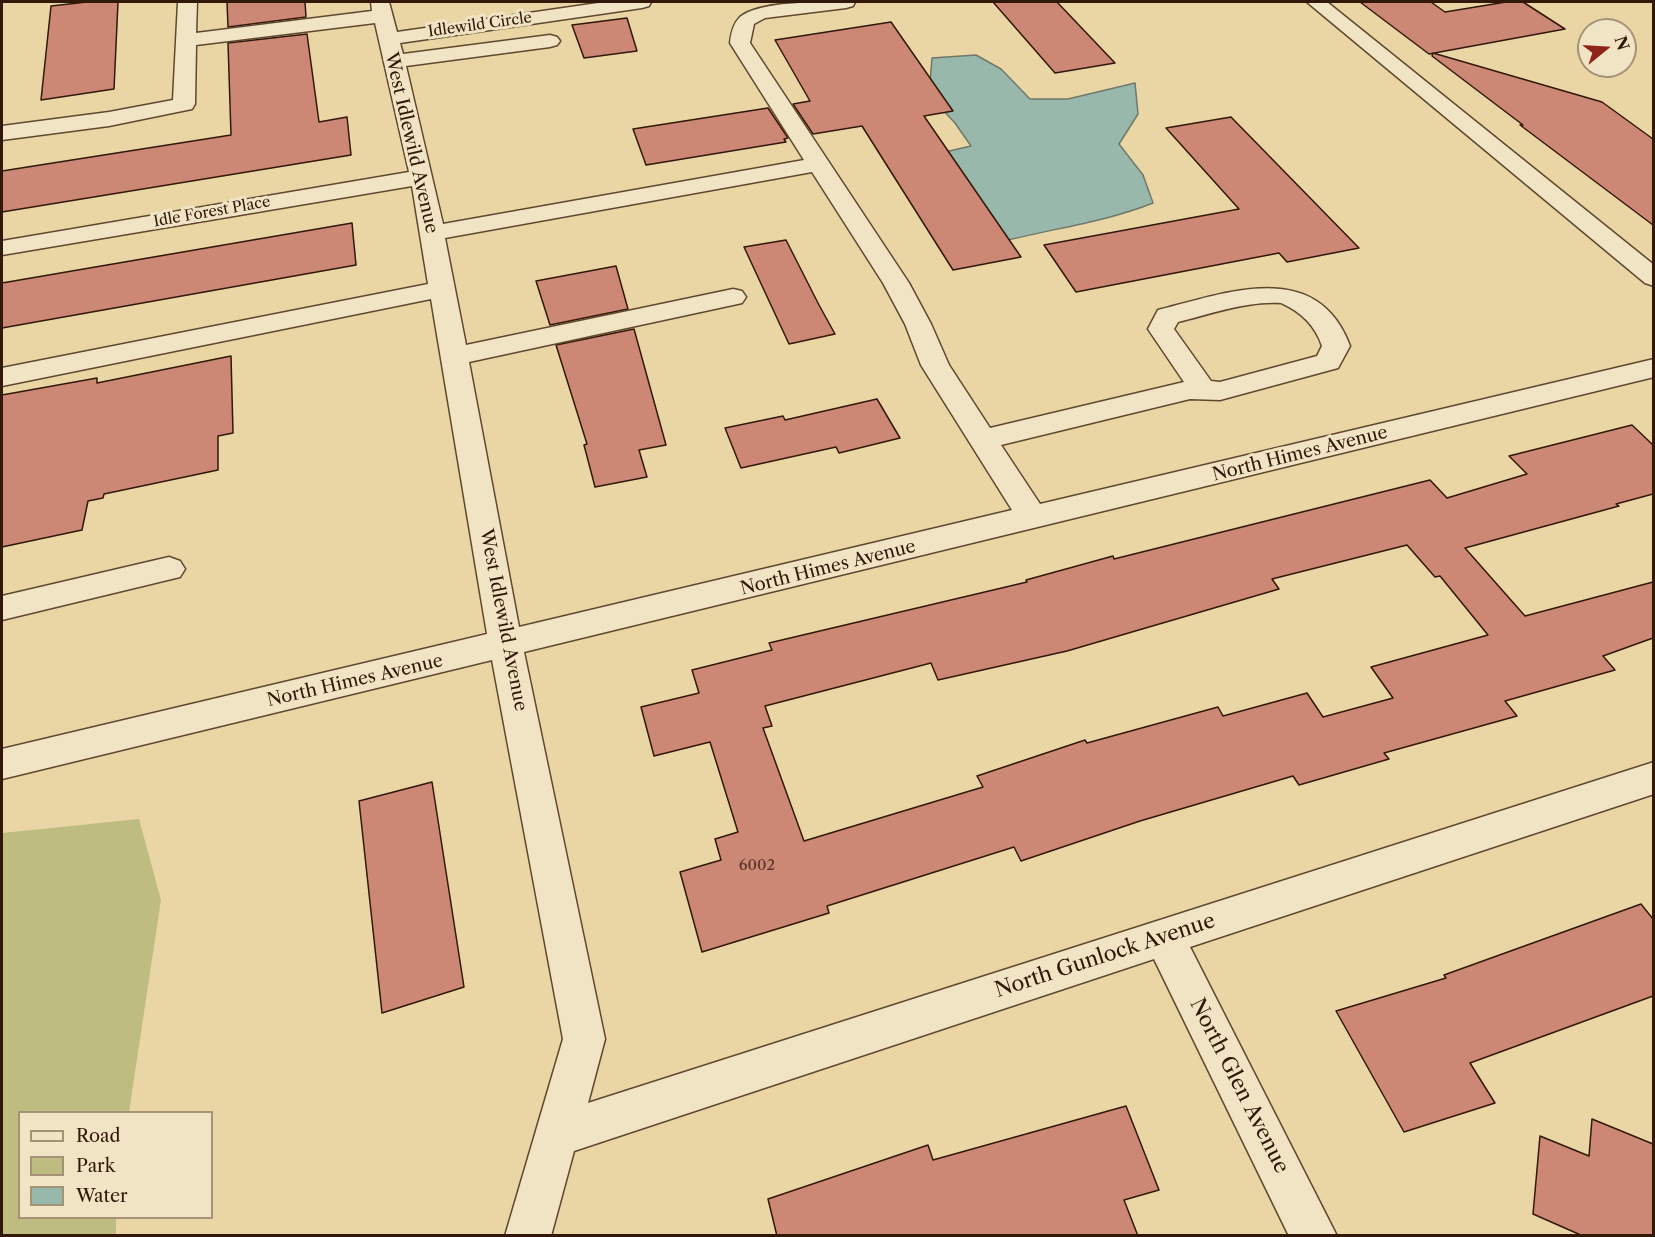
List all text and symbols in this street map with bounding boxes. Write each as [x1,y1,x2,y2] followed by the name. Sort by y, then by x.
[427,9,533,41] street label: Idlewild Circle
[1577,18,1637,78] north arrow
[1611,33,1634,53] text: N
[380,50,442,236] street label: West Idlewild Avenue
[152,193,272,231] street label: Idle Forest Place
[1210,422,1390,486] street label: North Himes Avenue
[475,527,531,713] street label: West Idlewild Avenue
[738,536,918,600] street label: North Himes Avenue
[265,650,445,712] street label: North Himes Avenue
[739,857,775,875] house number: 6002
[992,908,1218,1004] street label: North Gunlock Avenue
[1184,994,1294,1178] street label: North Glen Avenue
[18,1111,213,1219] legend
[76,1125,121,1147] text: Road
[76,1155,115,1177] text: Park
[76,1185,128,1207] text: Water

